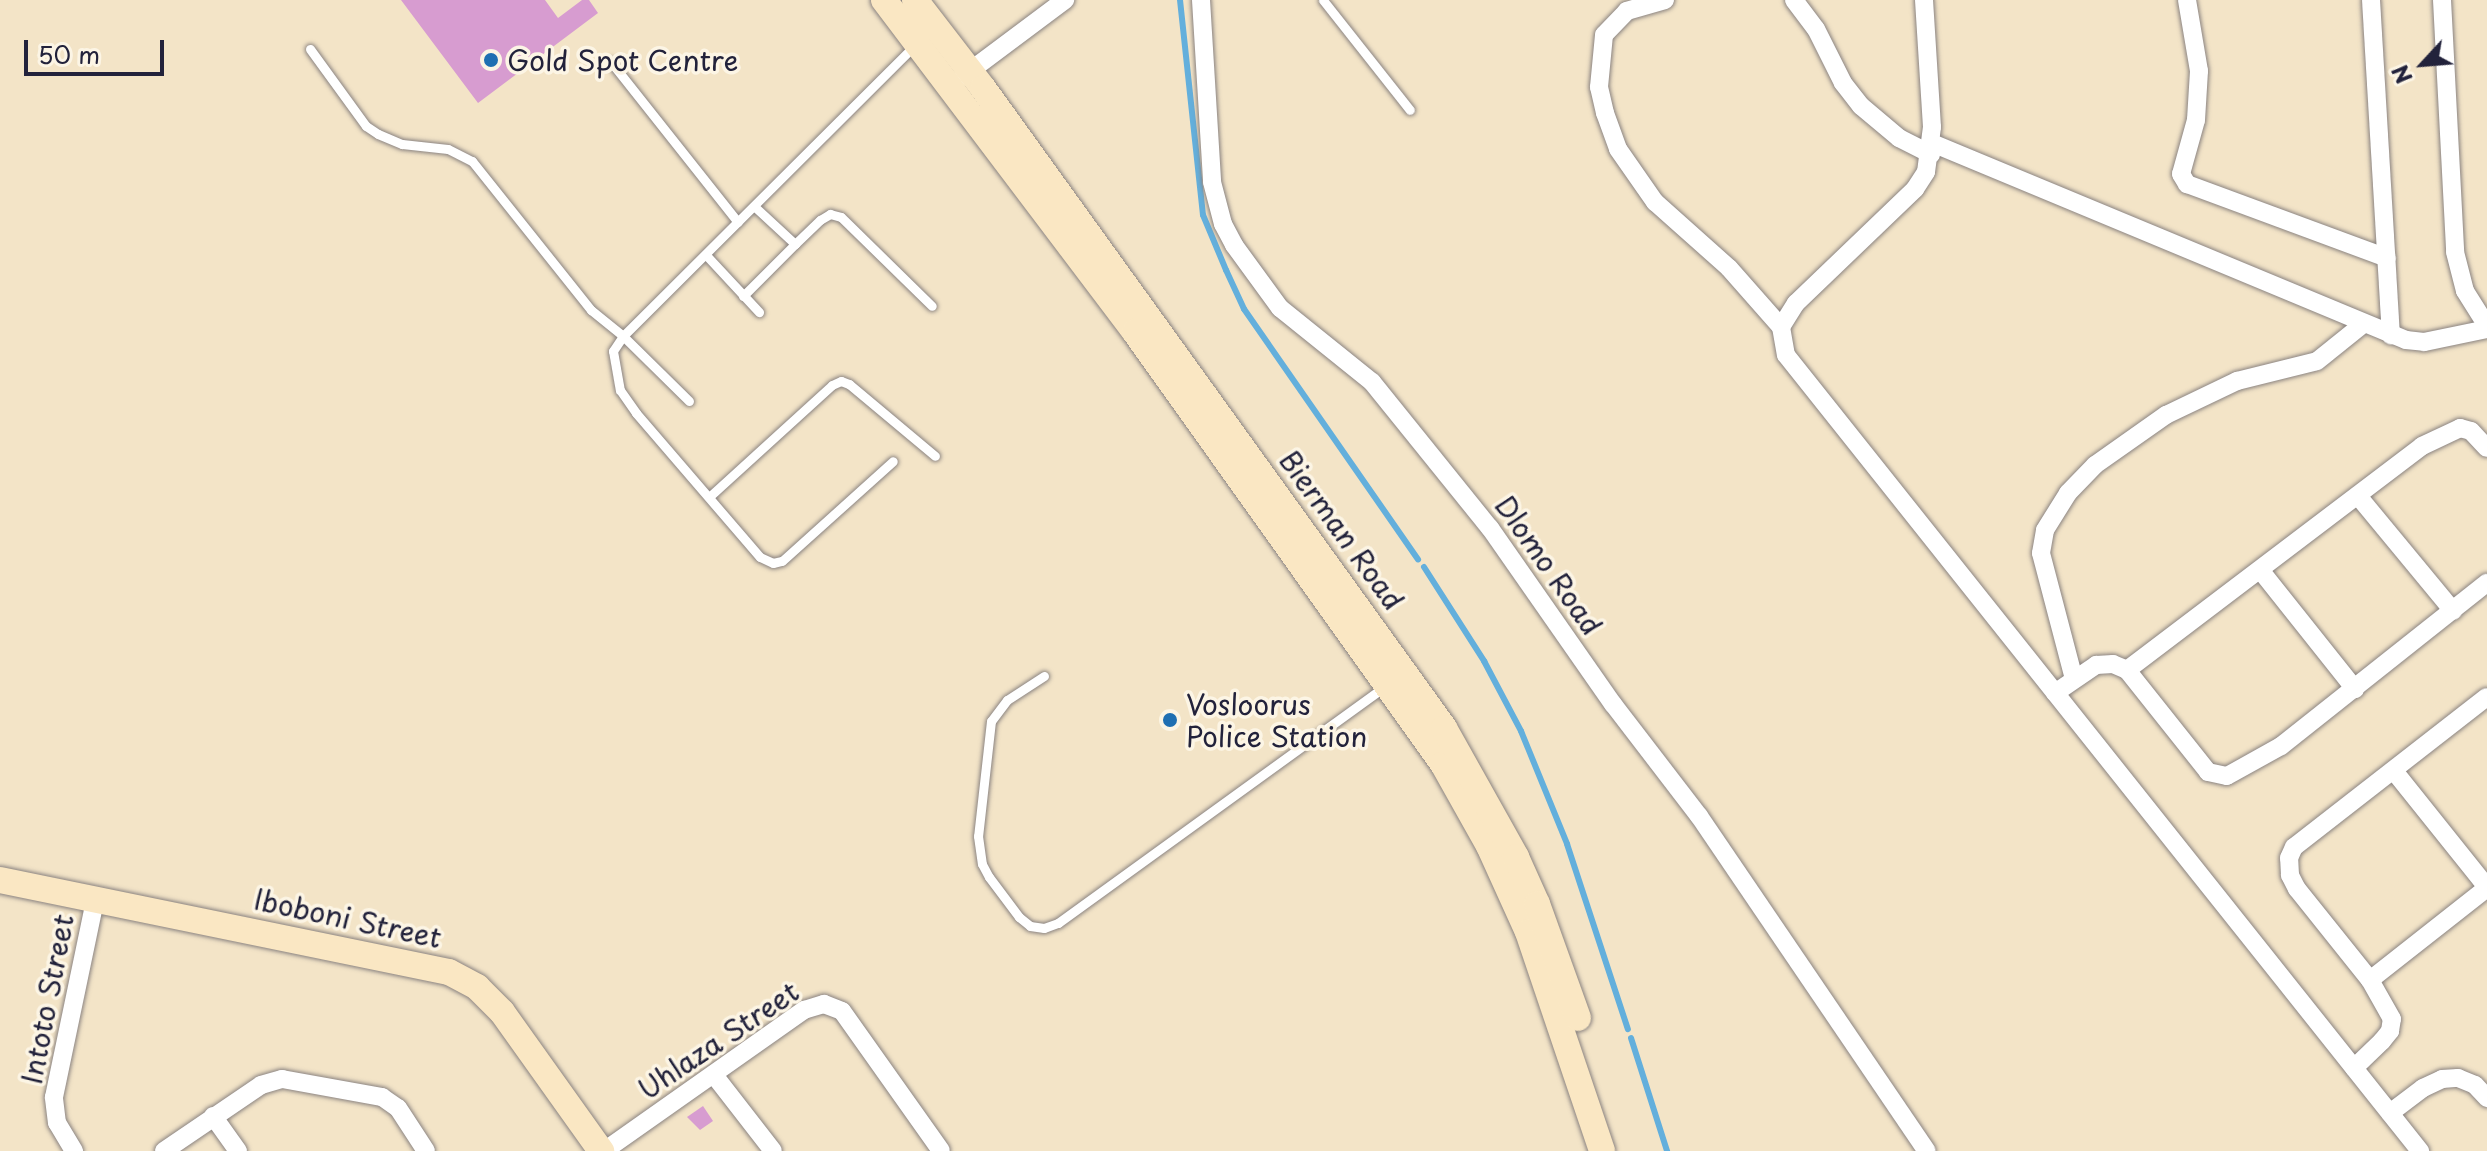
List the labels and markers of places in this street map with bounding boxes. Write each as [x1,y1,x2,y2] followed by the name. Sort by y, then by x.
[507,43,741,77] place label: Gold Spot Centre
[482,51,500,69] marker: Gold Spot Centre
[1186,687,1368,753] place label: Vosloorus Police Station
[1161,711,1179,729] marker: Vosloorus Police Station

